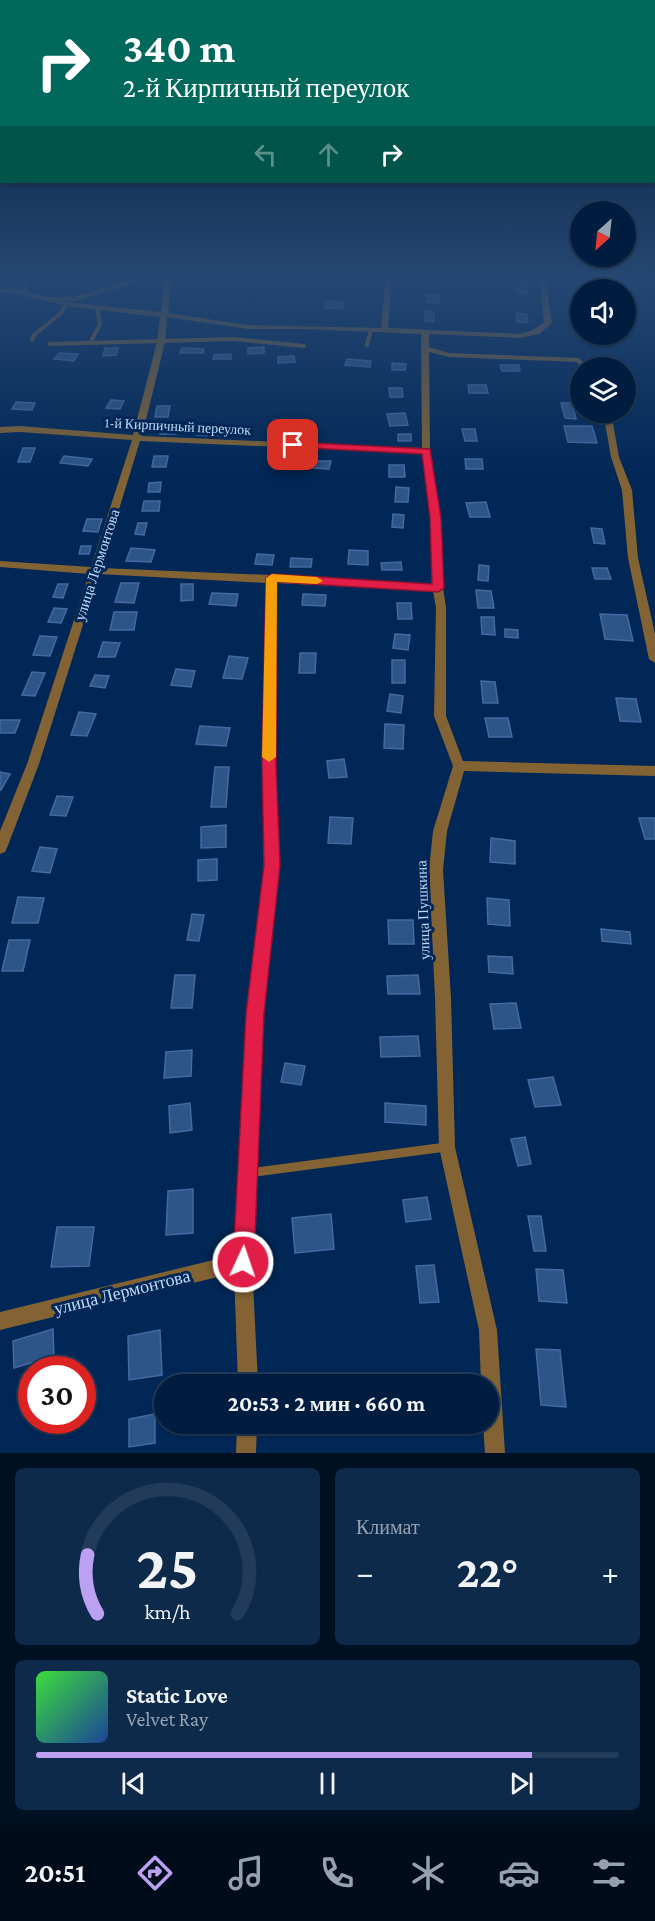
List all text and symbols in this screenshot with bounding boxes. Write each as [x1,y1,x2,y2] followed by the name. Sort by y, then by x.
[24,24,102,102] icon: right
[123,24,235,71] text: 340 m
[123,73,409,103] text: 2-й Кирпичный переулок
[249,138,282,171] icon: left
[312,138,345,171] icon: ahead
[375,138,408,171] icon: right
[570,201,636,267] north arrow
[570,201,636,423] map controls
[570,279,636,345] button: sound
[570,357,636,423] button: layers
[104,414,252,438] street label: 1-й Кирпичный переулок
[267,419,318,470] pin
[276,428,309,461] icon: arrive
[71,507,123,623] street label: улица Лермонтова
[413,860,433,960] street label: улица Пушкина
[211,1230,275,1294] position arrow
[52,1265,192,1319] street label: улица Лермонтова
[18,1356,96,1434] speed limit sign: 30
[228,1391,425,1416] text: 20:53 · 2 мин · 660 m
[356,1516,420,1538] text: Климат
[136,1532,199,1601] text: 25
[457,1547,518,1597] text: 22°
[356,1554,373,1591] text: −
[602,1554,619,1591] text: +
[144,1600,191,1624] text: km/h
[126,1683,228,1708] text: Static Love
[126,1708,208,1730] text: Velvet Ray
[117,1767,150,1800] icon: previous
[311,1767,344,1800] icon: pause
[505,1767,538,1800] icon: next
[134,1852,176,1894] icon: directions
[225,1852,267,1894] icon: music
[316,1852,358,1894] icon: phone
[407,1852,449,1894] icon: climate
[498,1852,540,1894] icon: car
[588,1852,630,1894] icon: filters
[24,1858,85,1888] text: 20:51

